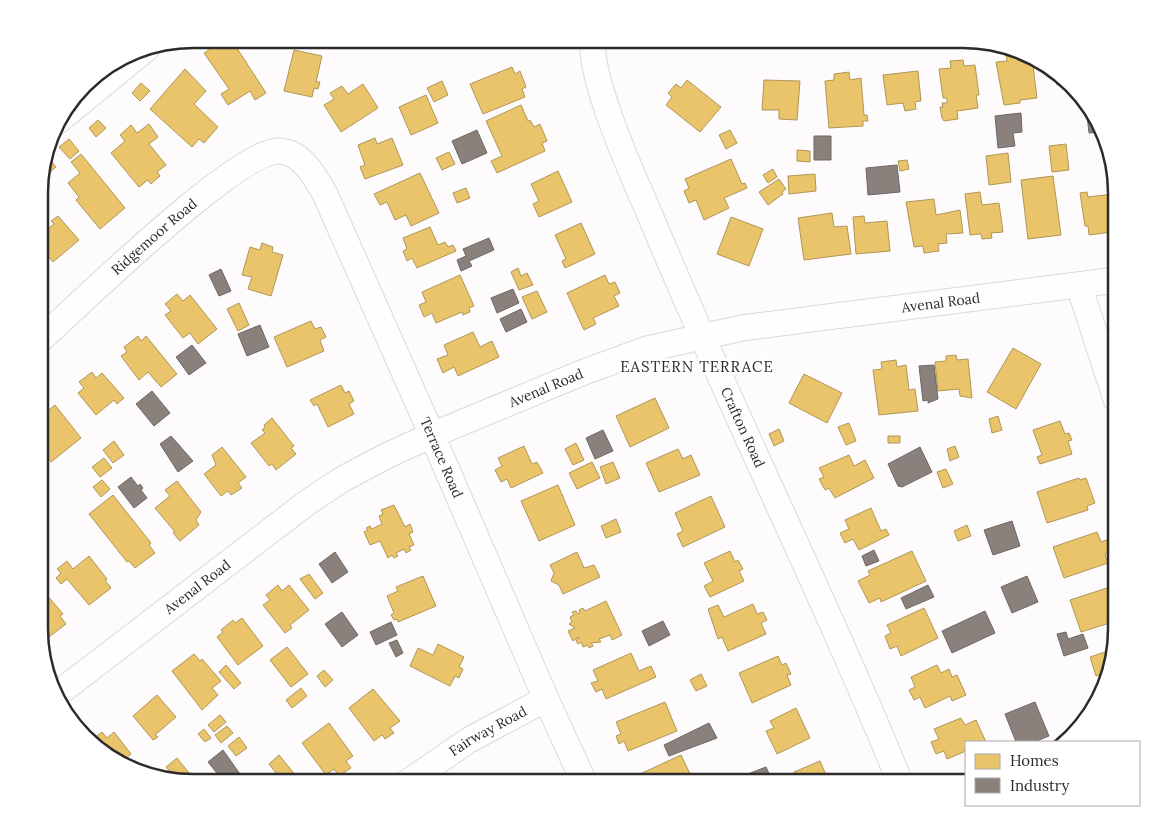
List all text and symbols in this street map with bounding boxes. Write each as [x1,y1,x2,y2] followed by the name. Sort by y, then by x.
[107,194,201,279] street label: Ridgemoor Road
[900,289,981,317] street label: Avenal Road
[620,357,774,376] district label: EASTERN TERRACE
[505,364,586,412] street label: Avenal Road
[717,384,769,470] street label: Crafton Road
[416,414,467,501] street label: Terrace Road
[160,556,234,618] street label: Avenal Road
[446,702,530,760] street label: Fairway Road
[965,741,1140,806] legend
[1010,751,1059,770] text: Homes
[1010,776,1069,795] text: Industry

